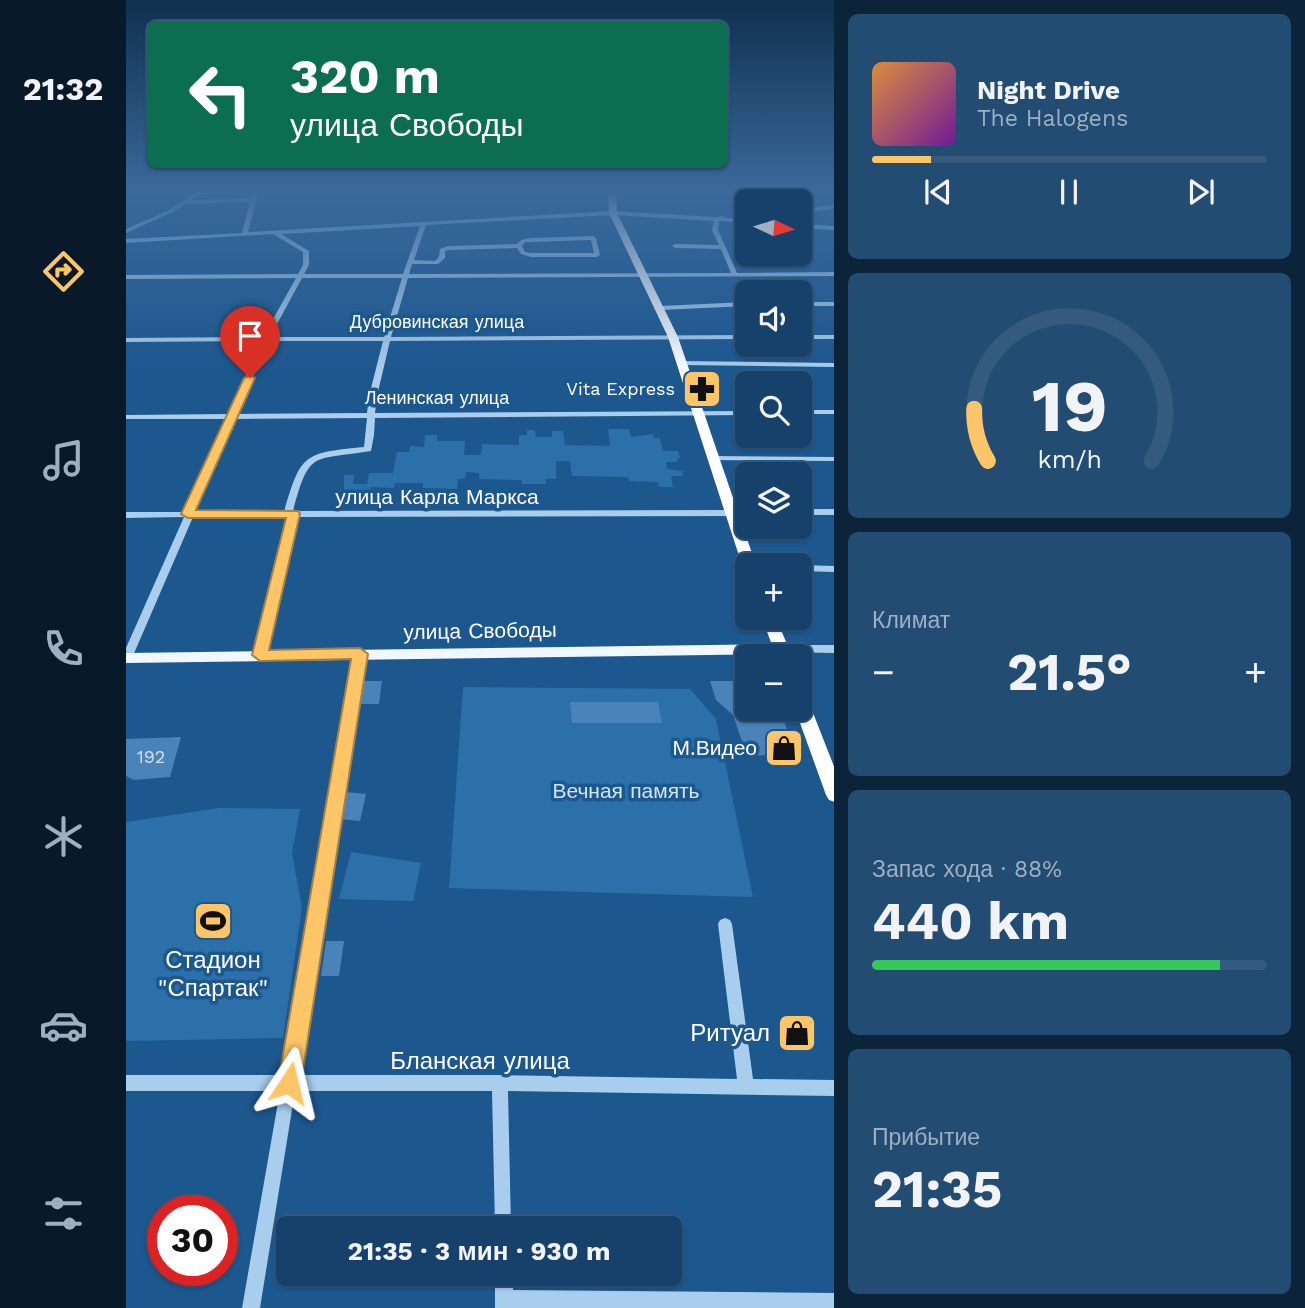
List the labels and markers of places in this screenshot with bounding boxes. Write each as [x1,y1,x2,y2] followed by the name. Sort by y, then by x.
[220,306,280,378] pin
[681,368,723,410] pharmacy icon: Vita Express
[566,378,675,399] place label: Vita Express
[763,727,805,769] shop icon: М.Видео
[673,735,757,760] place label: М.Видео
[192,900,234,942] sports icon: Стадион "Спартак"
[158,946,268,1002] place label: Стадион "Спартак"
[776,1012,818,1054] shop icon: Ритуал
[690,1019,770,1047] place label: Ритуал

